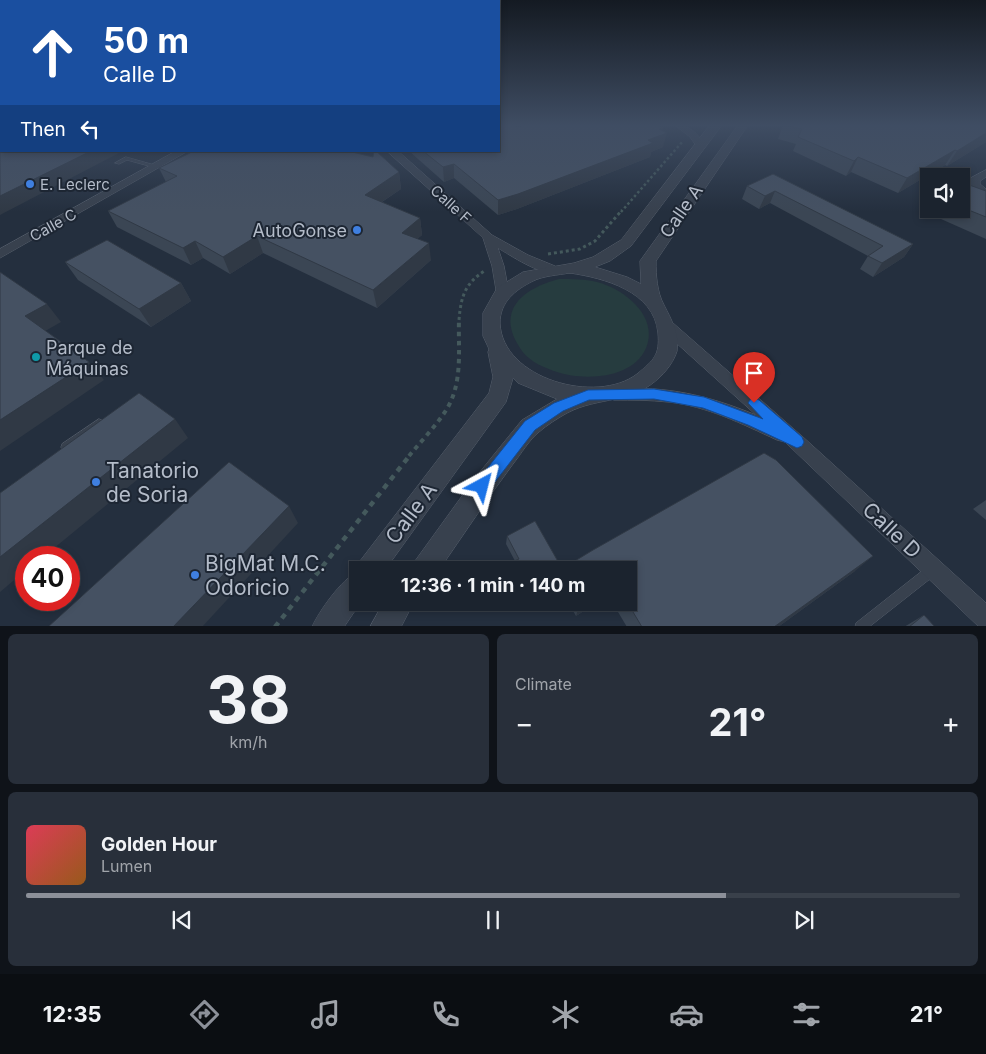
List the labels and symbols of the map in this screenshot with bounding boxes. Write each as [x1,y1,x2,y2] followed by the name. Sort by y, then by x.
[40,175,110,194] place label: E. Leclerc
[24,178,36,190] marker: E. Leclerc
[655,180,707,242] street label: Calle A
[427,181,475,227] street label: Calle F
[26,204,80,246] street label: Calle C
[253,220,347,241] place label: AutoGonse
[351,224,363,236] marker: AutoGonse
[46,337,133,379] place label: Parque de Máquinas
[30,351,42,363] marker: Parque de Máquinas
[733,352,775,403] pin
[106,458,199,507] place label: Tanatorio de Soria
[455,459,507,511] position arrow
[90,476,102,488] marker: Tanatorio de Soria
[380,478,442,548] street label: Calle A
[858,497,926,563] street label: Calle D
[15,546,80,611] speed limit sign: 40
[205,551,326,600] place label: BigMat M.C. Odoricio
[189,569,201,581] marker: BigMat M.C. Odoricio

